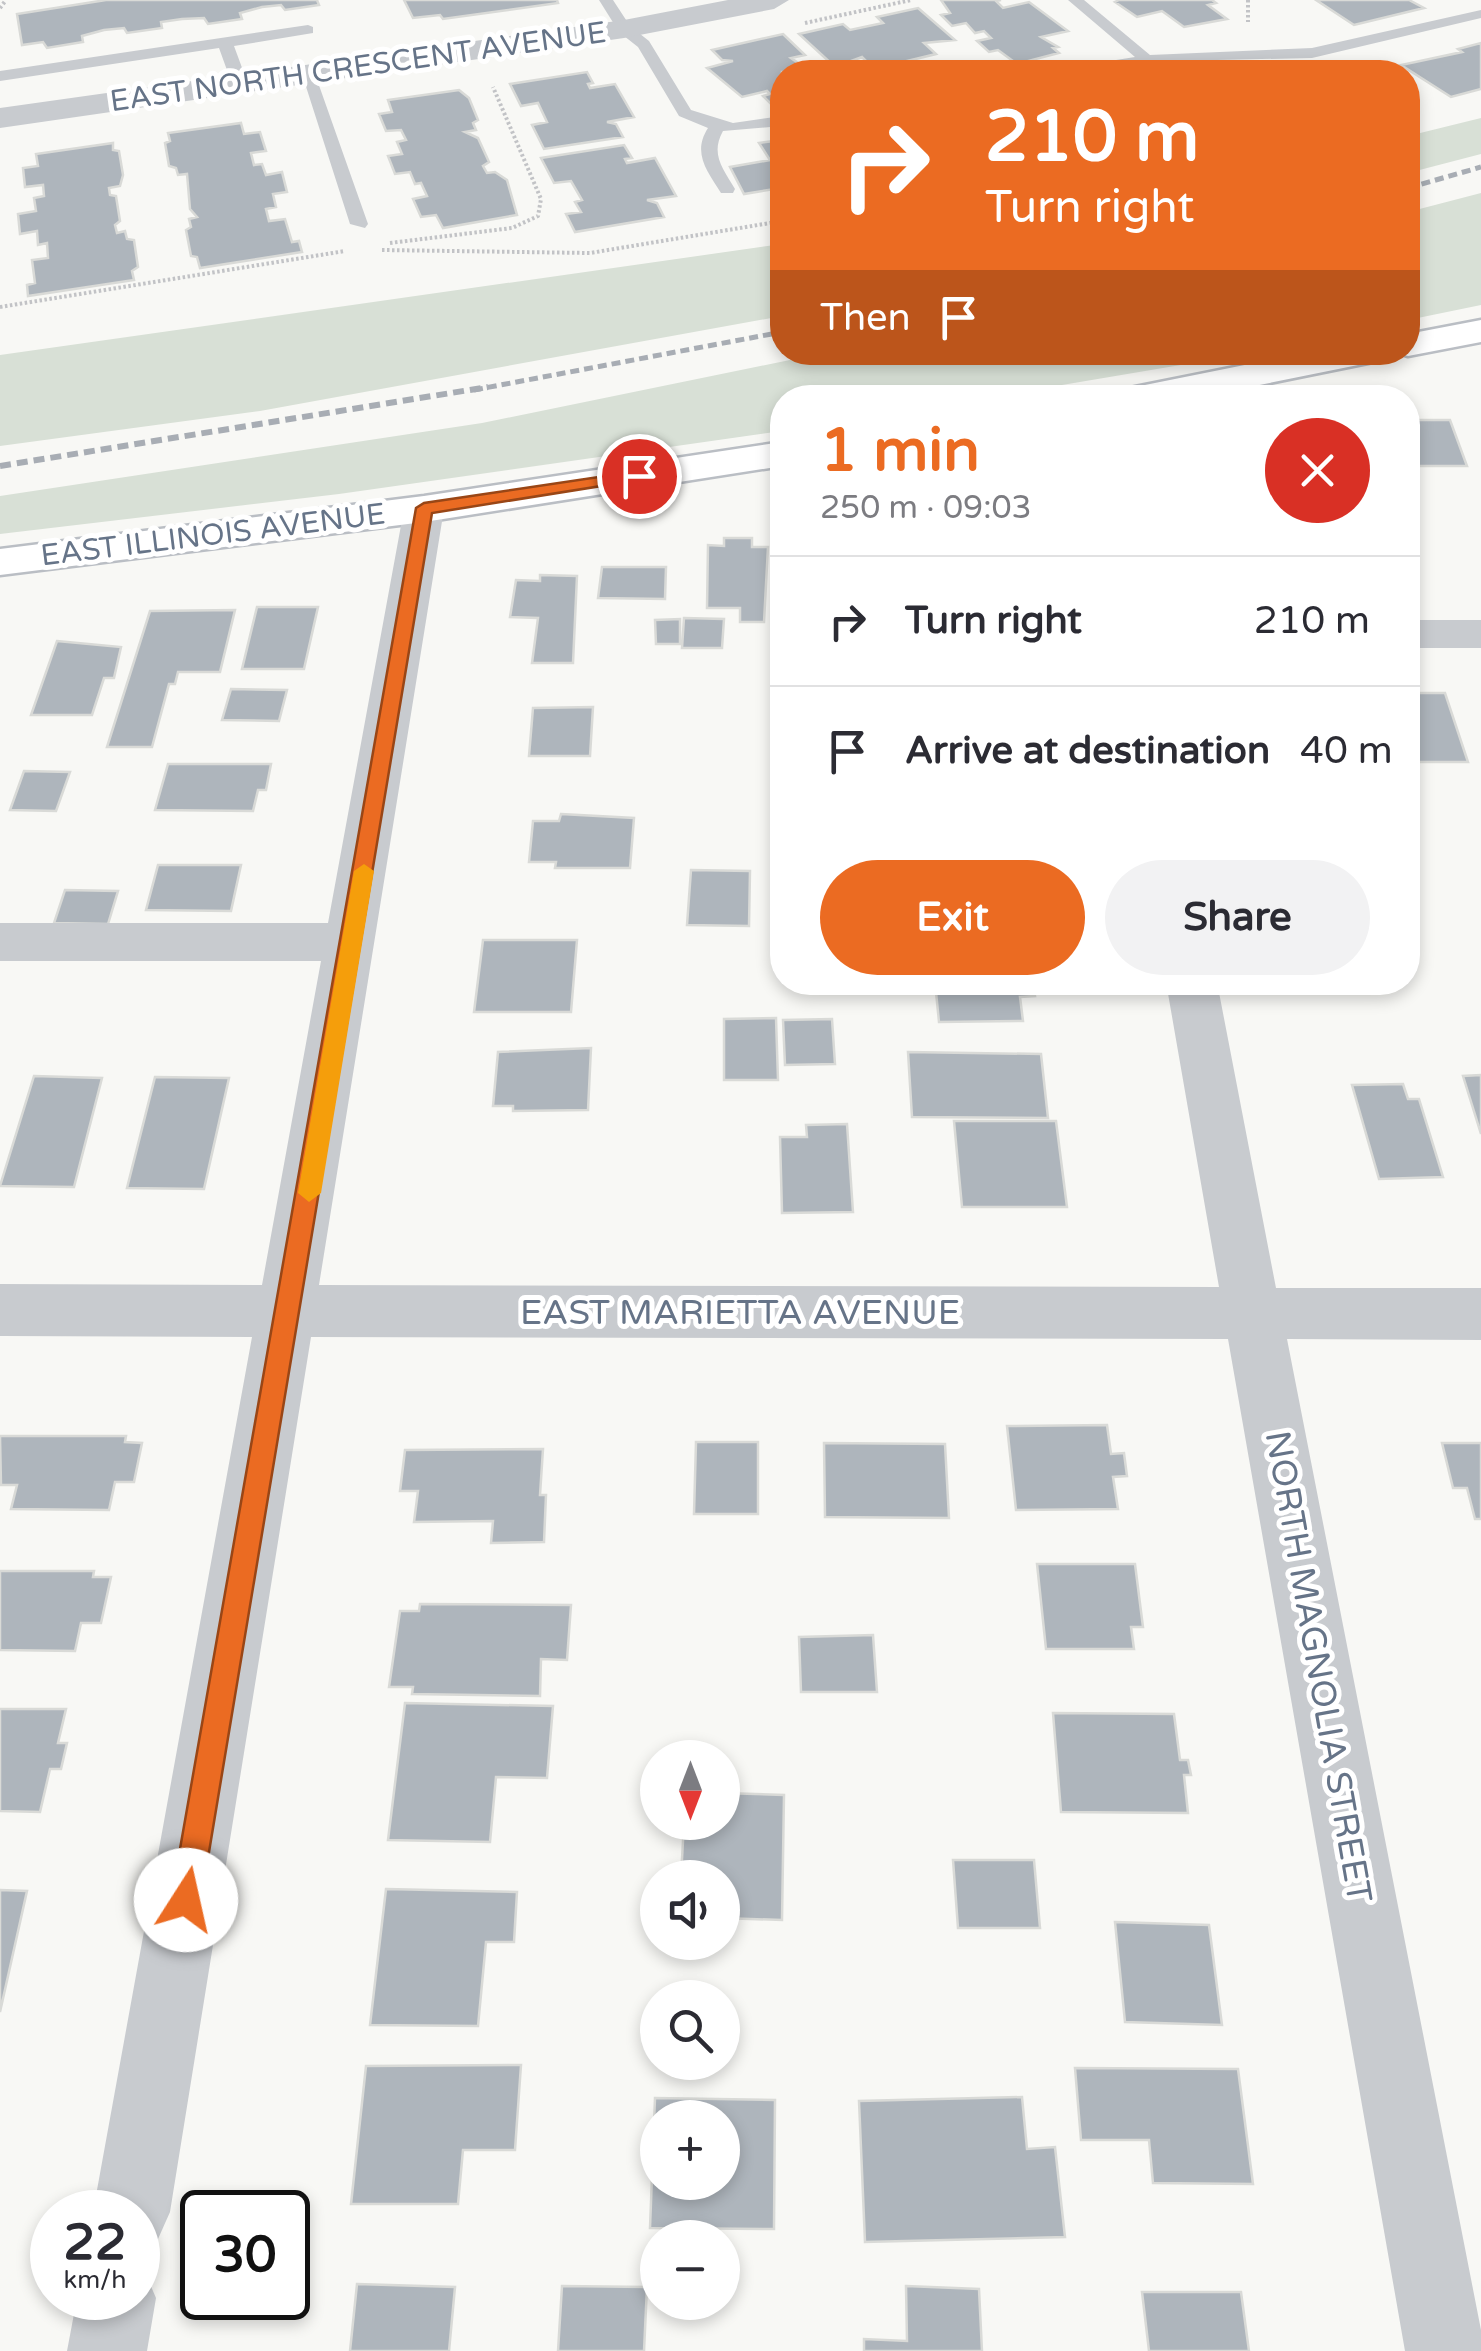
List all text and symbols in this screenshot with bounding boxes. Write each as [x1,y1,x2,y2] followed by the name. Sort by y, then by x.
[108,14,608,120] street label: EAST NORTH CRESCENT AVENUE
[985,96,1199,180] text: 210 m
[820,100,950,230] icon: right
[985,181,1194,235] text: Turn right
[931,290,986,345] icon: arrive
[820,295,911,341] text: Then
[820,415,980,487] text: 1 min
[1265,418,1370,523] button: close
[597,434,682,519] pin
[612,449,667,504] icon: arrive
[820,489,1032,527] text: 250 m · 09:03
[39,496,387,574] street label: EAST ILLINOIS AVENUE
[820,594,875,649] icon: right
[905,598,1082,644] text: Turn right
[1254,598,1370,644] text: 210 m
[820,724,875,779] icon: arrive
[905,728,1270,774] text: Arrive at destination
[1300,728,1393,774] text: 40 m
[820,860,1085,975] button: Exit
[1105,860,1370,975] button: Share
[520,1292,960,1334] street label: EAST MARIETTA AVENUE
[1256,1428,1380,1906] street label: NORTH MAGNOLIA STREET
[640,1740,740,1840] north arrow
[640,1740,740,2320] map controls
[134,1848,238,1952] position arrow
[640,1860,740,1960] button: sound
[640,1980,740,2080] button: search
[640,2100,740,2200] button: +
[180,2190,310,2320] speed limit sign: 30
[64,2213,126,2273] text: 22
[640,2220,740,2320] button: −
[64,2265,126,2295] text: km/h

